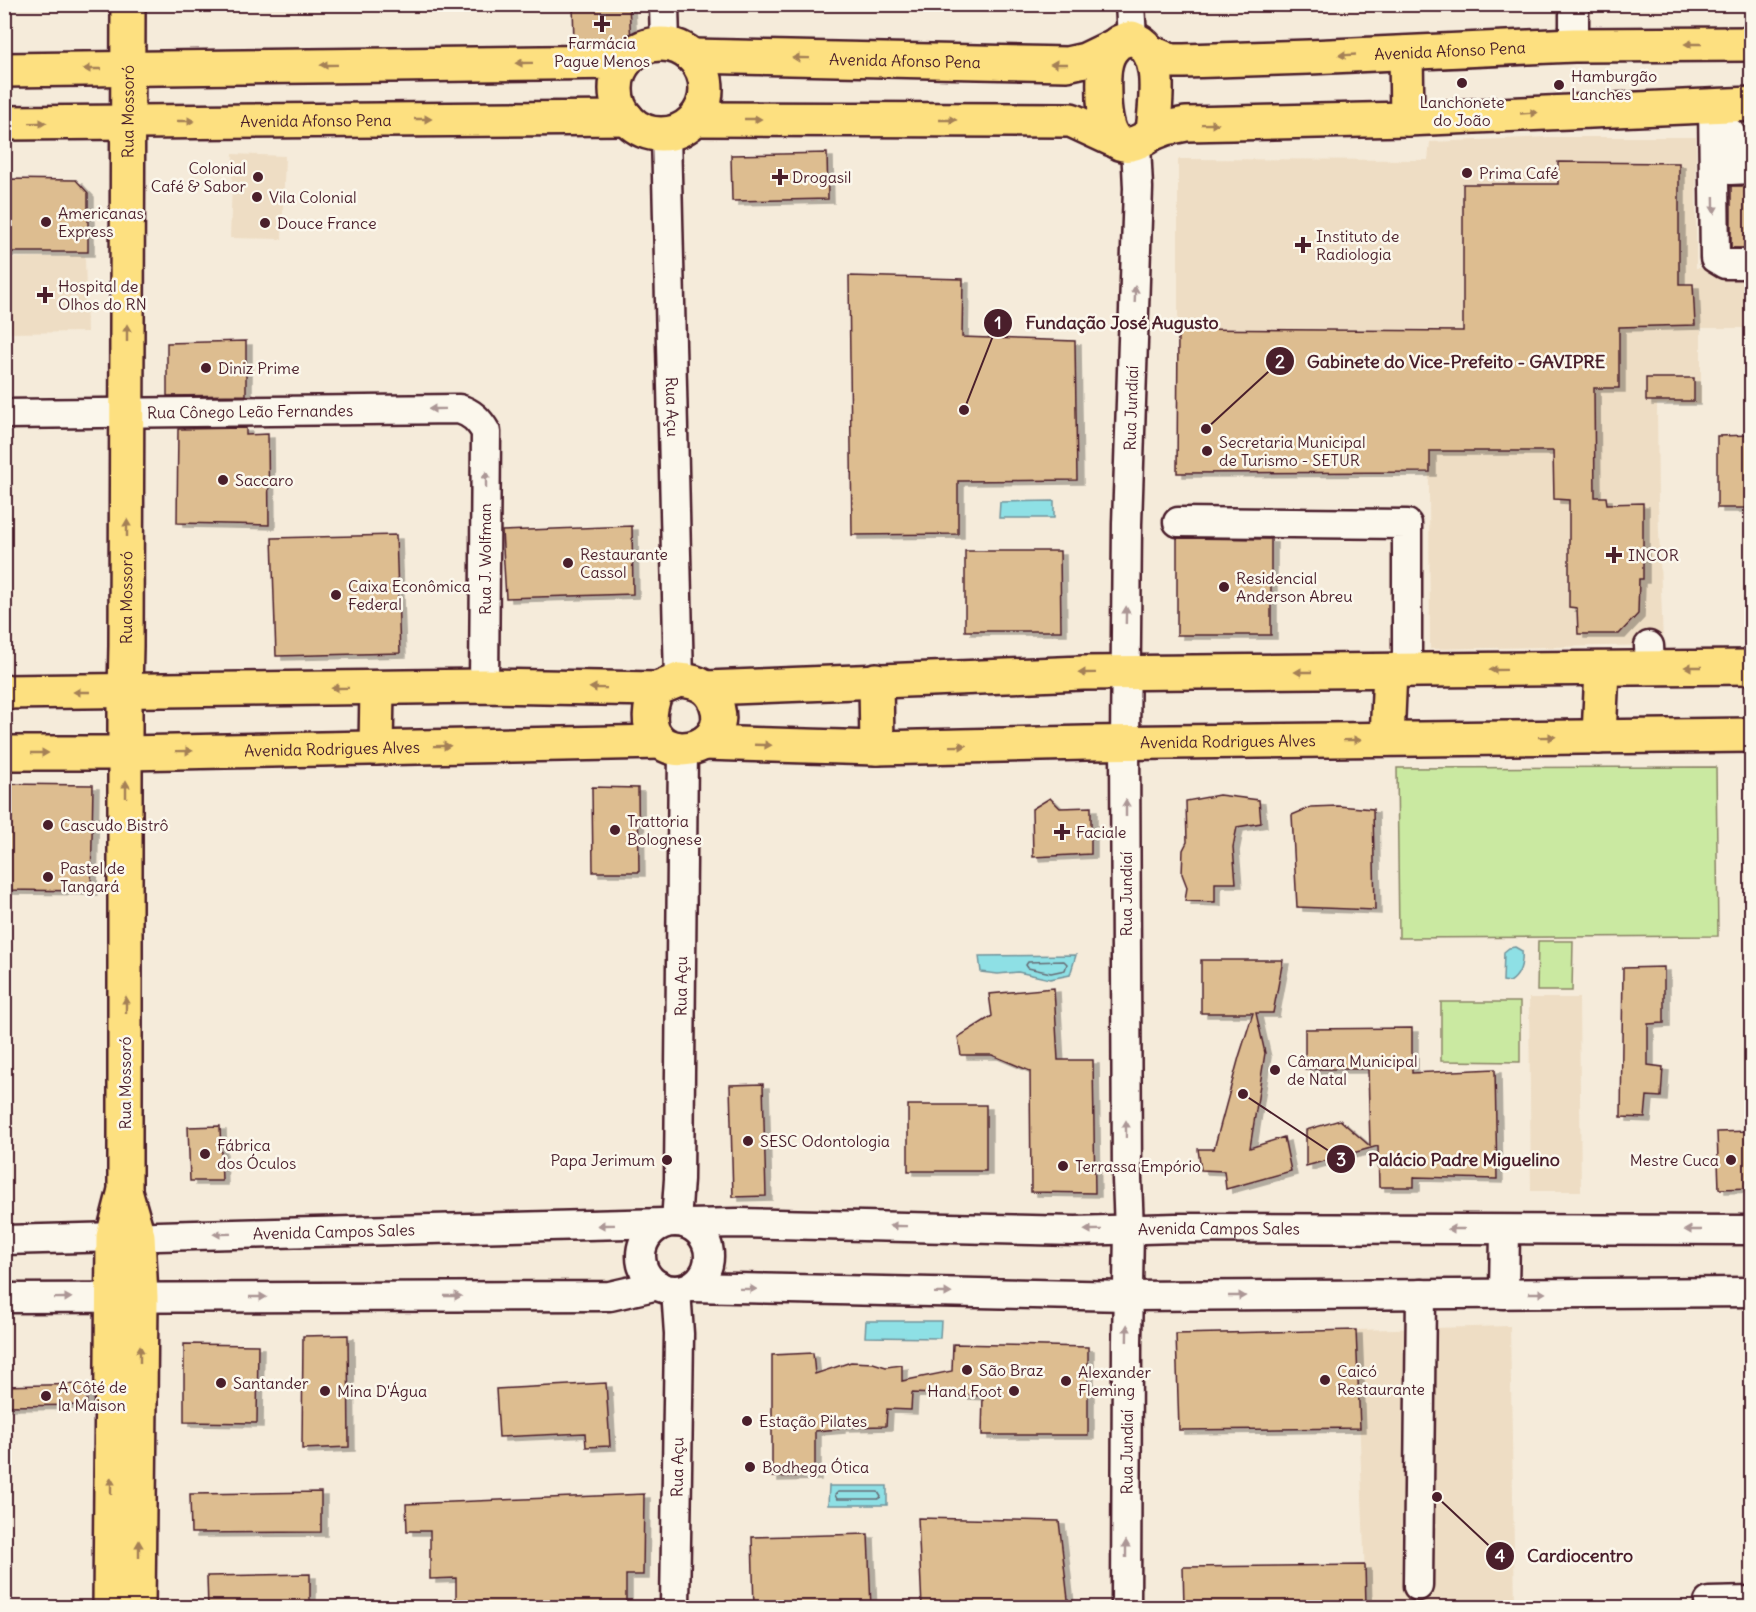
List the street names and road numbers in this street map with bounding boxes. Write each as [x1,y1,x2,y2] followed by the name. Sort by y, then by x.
[1374,37,1526,64] street label: Avenida Afonso Pena
[829,49,981,72] street label: Avenida Afonso Pena
[118,65,138,158] street label: Rua Mossoró
[240,110,392,131] street label: Avenida Afonso Pena
[1119,365,1142,451] street label: Rua Jundiaí
[662,377,683,437] street label: Rua Açu
[147,400,353,422] street label: Rua Cônego Leão Fernandes
[475,503,495,615] street label: Rua J. Wolfman
[116,551,136,644] street label: Rua Mossoró
[1140,730,1316,752] street label: Avenida Rodrigues Alves
[244,737,420,761] street label: Avenida Rodrigues Alves
[1116,851,1136,936] street label: Rua Jundiaí
[671,956,691,1016] street label: Rua Açu
[115,1036,135,1130] street label: Rua Mossoró
[1137,1218,1300,1239] street label: Avenida Campos Sales
[253,1219,415,1244] street label: Avenida Campos Sales
[1116,1409,1137,1494] street label: Rua Jundiaí
[667,1437,687,1497] street label: Rua Açu

